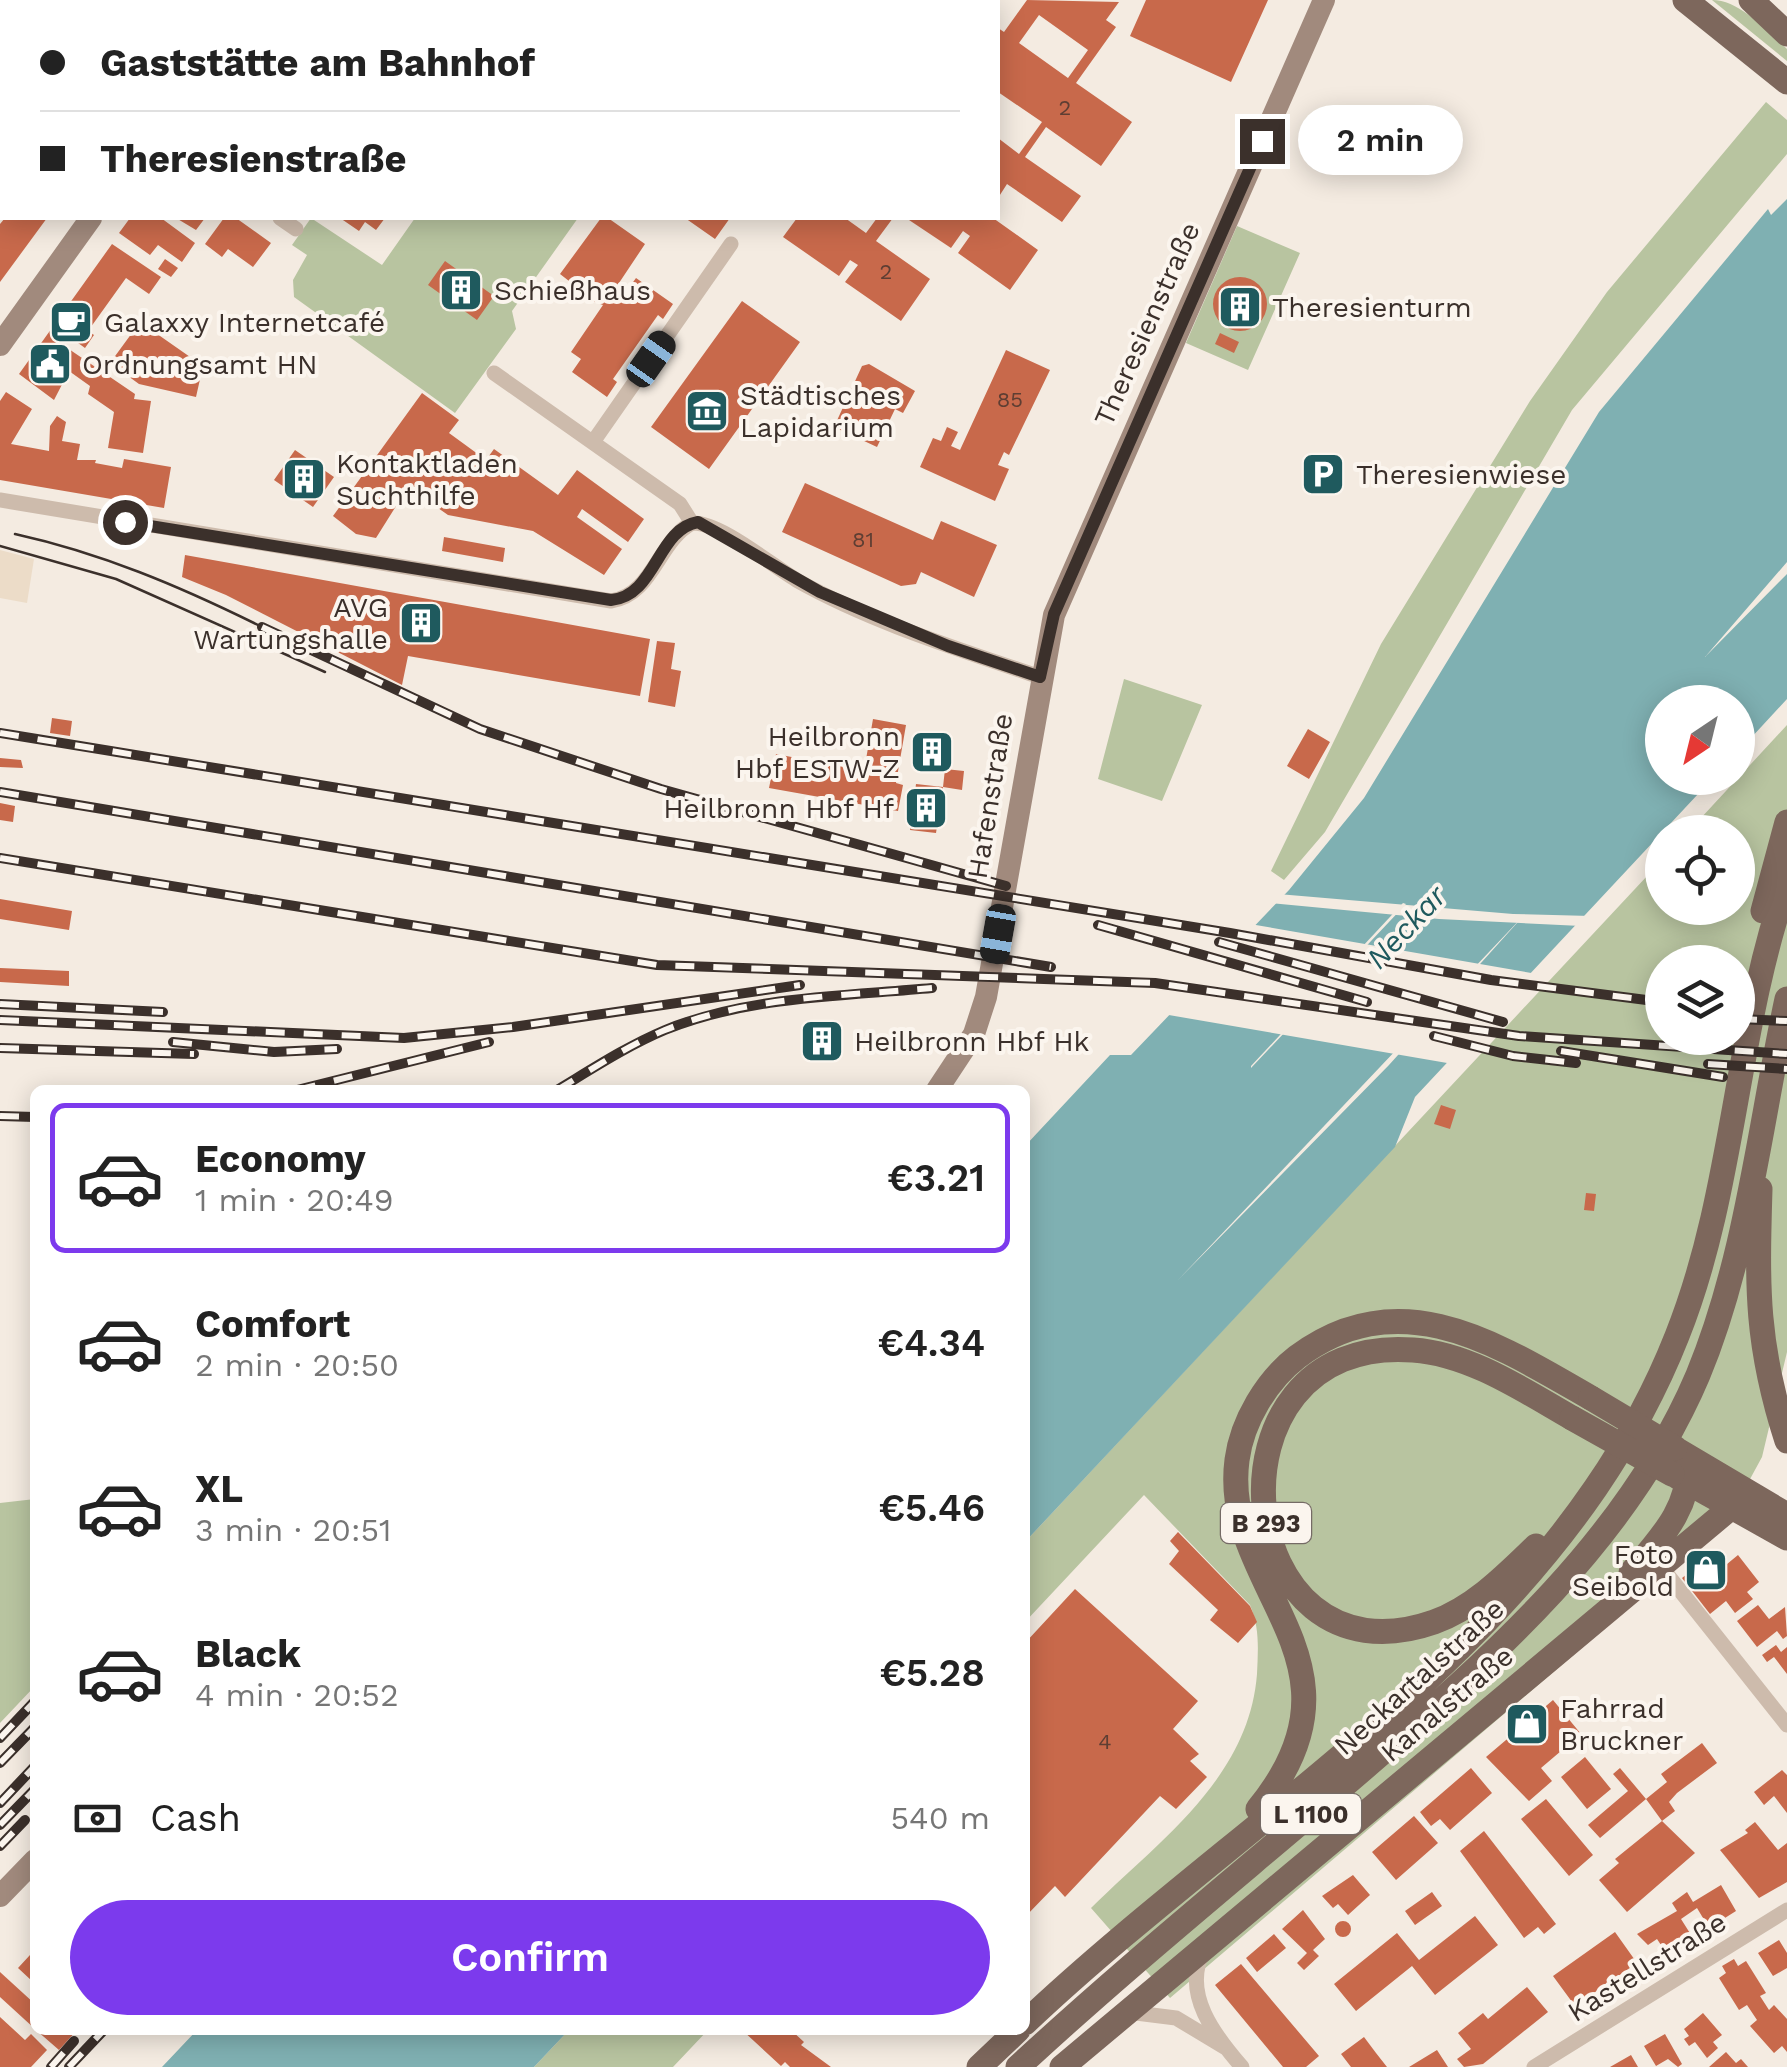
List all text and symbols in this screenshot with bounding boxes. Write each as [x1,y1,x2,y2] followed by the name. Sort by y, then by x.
[100,41,535,85] text: Gaststätte am Bahnhof
[1059,95,1071,120] house number: 2
[1297,106,1462,176] callout: 2 min
[1240,119,1285,164] route end
[1337,121,1424,159] text: 2 min
[100,137,407,181] text: Theresienstraße
[1087,217,1207,431] street label: Theresienstraße
[880,259,892,284] house number: 2
[438,267,484,313] building icon: Schießhaus
[494,274,651,307] place label: Schießhaus
[1217,284,1263,330] building icon: Theresienturm
[1272,291,1472,324] place label: Theresienturm
[48,299,94,345] cafe icon: Galaxxy Internetcafé
[104,306,385,339] place label: Galaxxy Internetcafé
[622,326,680,392] car
[27,341,73,387] public building icon: Ordnungsamt HN
[82,348,318,381] place label: Ordnungsamt HN
[740,379,901,444] place label: Städtisches Lapidarium
[997,387,1023,412] house number: 85
[684,388,730,434] museum icon: Städtisches Lapidarium
[336,447,518,512] place label: Kontaktladen Suchthilfe
[1300,451,1346,497] parking icon: Theresienwiese
[281,456,327,502] building icon: Kontaktladen Suchthilfe
[1356,458,1566,491] place label: Theresienwiese
[103,500,148,545] route start
[852,527,874,552] house number: 81
[193,591,388,656] place label: AVG Wartungshalle
[398,600,444,646] building icon: AVG Wartungshalle
[1645,685,1755,795] north arrow
[1645,685,1755,1055] map controls
[961,711,1019,881] street label: Hafenstraße
[735,720,900,785] place label: Heilbronn Hbf ESTW-Z
[909,729,955,775] building icon: Heilbronn Hbf ESTW-Z
[903,785,949,831] building icon: Heilbronn Hbf Hf
[663,792,894,825] place label: Heilbronn Hbf Hf
[1645,815,1755,925] button: locate
[1359,877,1454,976] water label: Neckar
[978,902,1018,966] car
[1645,945,1755,1055] button: layers
[799,1018,845,1064] building icon: Heilbronn Hbf Hk
[854,1025,1090,1058] place label: Heilbronn Hbf Hk
[75,1133,165,1223] icon: car
[195,1137,366,1181] text: Economy
[887,1156,985,1200] text: €3.21
[195,1181,394,1219] text: 1 min · 20:49
[75,1298,165,1388] icon: car
[195,1302,350,1346] text: Comfort
[877,1321,985,1365] text: €4.34
[195,1346,399,1384] text: 2 min · 20:50
[75,1463,165,1553] icon: car
[195,1467,243,1511] text: XL
[878,1486,985,1530] text: €5.46
[1221,1503,1311,1543] road number: B 293
[195,1511,392,1549] text: 3 min · 20:51
[1572,1538,1674,1603] place label: Foto Seibold
[1683,1547,1729,1593] shop icon: Foto Seibold
[1327,1592,1511,1762] street label: Neckartalstraße
[75,1628,165,1718] icon: car
[195,1632,301,1676] text: Black
[1374,1639,1520,1769] street label: Kanalstraße
[879,1651,985,1695] text: €5.28
[195,1676,399,1714] text: 4 min · 20:52
[1560,1692,1683,1757] place label: Fahrrad Bruckner
[1504,1701,1550,1747] shop icon: Fahrrad Bruckner
[1098,1729,1112,1754] house number: 4
[70,1791,125,1846] icon: cash
[1261,1794,1361,1834] road number: L 1100
[150,1796,241,1840] text: Cash
[891,1799,990,1837] text: 540 m
[70,1900,990,2015] button: Confirm
[1562,1905,1732,2029] street label: Kastellstraße

